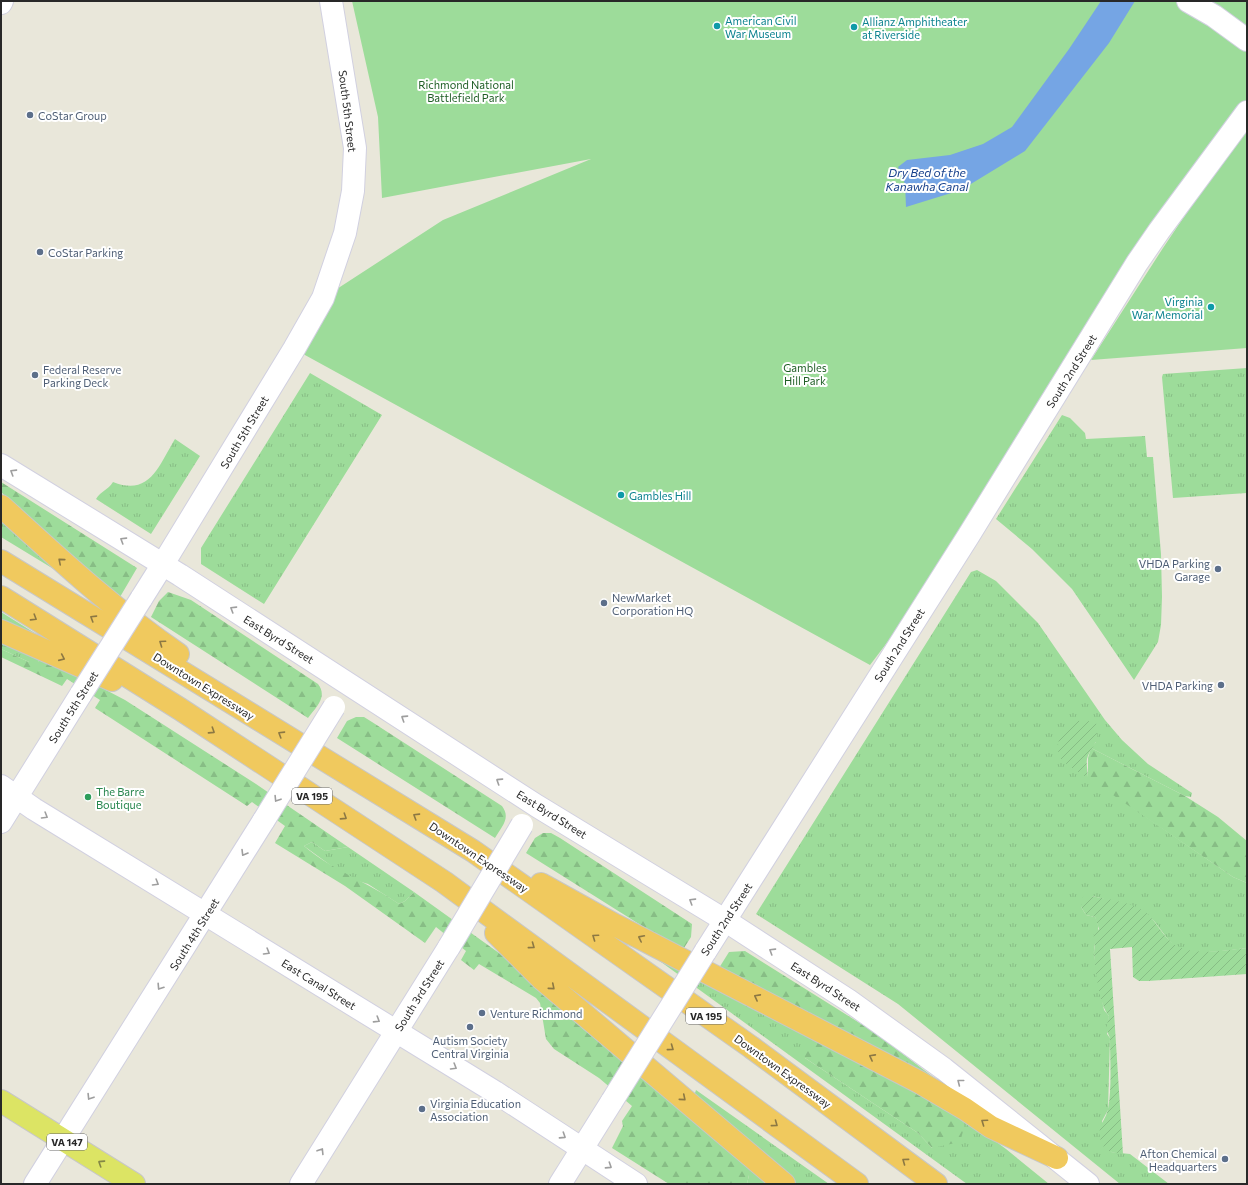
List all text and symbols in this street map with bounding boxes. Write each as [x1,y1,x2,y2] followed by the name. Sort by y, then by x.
[725,14,796,40] place label: American Civil War Museum
[862,15,968,41] place label: Allianz Amphitheater at Riverside
[712,21,722,31] marker: American Civil War Museum
[849,22,859,32] marker: Allianz Amphitheater at Riverside
[337,69,360,153] street label: South 5th Street
[418,78,514,104] park label: Richmond National Battlefield Park
[38,109,107,122] place label: CoStar Group
[25,110,35,120] marker: CoStar Group
[886,165,969,193] water label: Dry Bed of the Kanawha Canal
[48,246,123,259] place label: CoStar Parking
[35,247,45,257] marker: CoStar Parking
[1132,295,1203,321] place label: Virginia War Memorial
[1206,302,1216,312] marker: Virginia War Memorial
[1043,332,1099,410] street label: South 2nd Street
[783,361,827,387] park label: Gambles Hill Park
[43,363,121,389] place label: Federal Reserve Parking Deck
[30,370,40,380] marker: Federal Reserve Parking Deck
[217,393,271,471] street label: South 5th Street
[10,470,17,477] one-way arrow
[629,489,691,502] place label: Gambles Hill
[616,490,626,500] marker: Gambles Hill
[120,538,127,545] one-way arrow
[1139,557,1210,583] place label: VHDA Parking Garage
[59,559,66,566] one-way arrow
[1213,564,1223,574] marker: VHDA Parking Garage
[612,591,693,617] place label: NewMarket Corporation HQ
[599,598,609,608] marker: NewMarket Corporation HQ
[871,606,927,684] street label: South 2nd Street
[231,607,238,614] one-way arrow
[241,612,317,666] street label: East Byrd Street
[30,613,37,621] one-way arrow
[90,615,97,622] one-way arrow
[159,640,166,648] one-way arrow
[151,650,257,723] street label: Downtown Expressway
[58,653,66,661] one-way arrow
[46,668,101,745] street label: South 5th Street
[1142,679,1213,692] place label: VHDA Parking
[1216,680,1226,690] marker: VHDA Parking
[401,715,408,723] one-way arrow
[208,726,215,733] one-way arrow
[278,731,285,738] one-way arrow
[496,778,503,785] one-way arrow
[96,785,145,811] place label: The Barre Boutique
[514,787,590,841] street label: East Byrd Street
[292,788,332,804] road number: VA 195
[83,792,93,802] marker: The Barre Boutique
[274,795,282,802] one-way arrow
[41,811,48,818] one-way arrow
[340,812,347,819] one-way arrow
[413,814,420,821] one-way arrow
[427,819,531,895] street label: Downtown Expressway
[241,849,249,856] one-way arrow
[152,879,159,886] one-way arrow
[698,880,755,958] street label: South 2nd Street
[167,895,222,973] street label: South 4th Street
[689,898,696,906] one-way arrow
[592,934,599,942] one-way arrow
[638,935,645,943] one-way arrow
[527,941,534,948] one-way arrow
[263,947,270,954] one-way arrow
[769,948,776,956] one-way arrow
[279,956,359,1012] street label: East Canal Street
[392,956,447,1033] street label: South 3rd Street
[789,959,864,1014] street label: East Byrd Street
[157,983,165,990] one-way arrow
[547,983,554,990] one-way arrow
[753,994,761,1002] one-way arrow
[490,1007,582,1020] place label: Venture Richmond
[477,1008,487,1018] marker: Venture Richmond
[686,1008,726,1024] road number: VA 195
[373,1015,380,1023] one-way arrow
[465,1022,475,1032] marker: Autism Society Central Virginia
[732,1032,834,1111] street label: Downtown Expressway
[431,1034,509,1060] place label: Autism Society Central Virginia
[666,1043,673,1050] one-way arrow
[869,1055,876,1062] one-way arrow
[450,1062,457,1069] one-way arrow
[958,1080,965,1087] one-way arrow
[87,1093,95,1100] one-way arrow
[678,1094,686,1101] one-way arrow
[430,1097,521,1123] place label: Virginia Education Association
[417,1104,427,1114] marker: Virginia Education Association
[771,1119,778,1126] one-way arrow
[982,1120,989,1127] one-way arrow
[559,1132,566,1139] one-way arrow
[47,1134,87,1150] road number: VA 147
[1140,1147,1217,1173] place label: Afton Chemical Headquarters
[317,1148,324,1155] one-way arrow
[1220,1154,1230,1164] marker: Afton Chemical Headquarters
[902,1158,909,1166] one-way arrow
[98,1160,105,1168] one-way arrow
[605,1162,612,1169] one-way arrow

